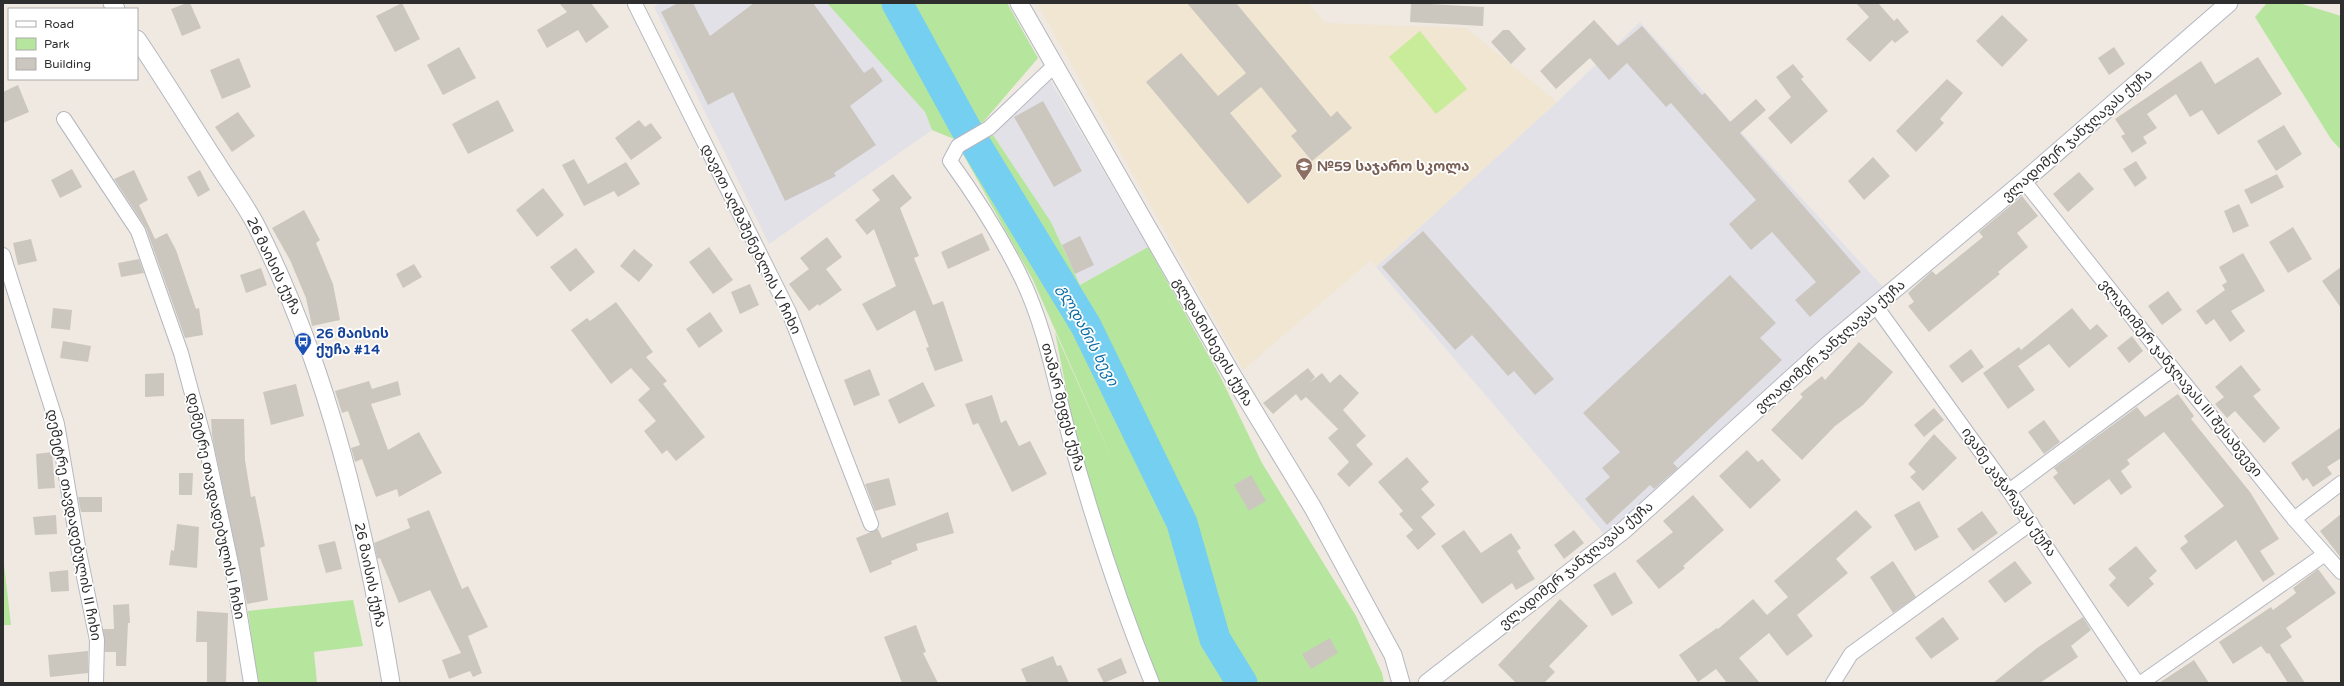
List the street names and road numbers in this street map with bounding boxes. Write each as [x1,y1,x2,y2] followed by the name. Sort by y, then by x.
[1998,65,2156,205] street label: ვლადიმერ ჯანჯღავას ქუჩა
[697,141,805,337] street label: დავით აღმაშენებლის V ჩიხი
[243,214,305,318] street label: 26 მაისის ქუჩა
[1169,275,1257,409] street label: გლდანისხევის ქუჩა
[1751,276,1909,416] street label: ვლადიმერ ჯანჯღავას ქუჩა
[2096,276,2266,480] street label: ვლადიმერ ჯანჯღავას III შესახვევი
[1038,341,1088,473] street label: თამარ მეფეს ქუჩა
[184,391,248,621] street label: დემეტრე თავდადებულის I ჩიხი
[43,408,105,642] street label: დემეტრე თავდადებულის II ჩიხი
[1958,424,2060,560] street label: ივანე კაჭარავას ქუჩა
[1495,498,1657,632] street label: ვლადიმერ ჯანჯღავას ქუჩა
[351,521,389,629] street label: 26 მაისის ქუჩა

